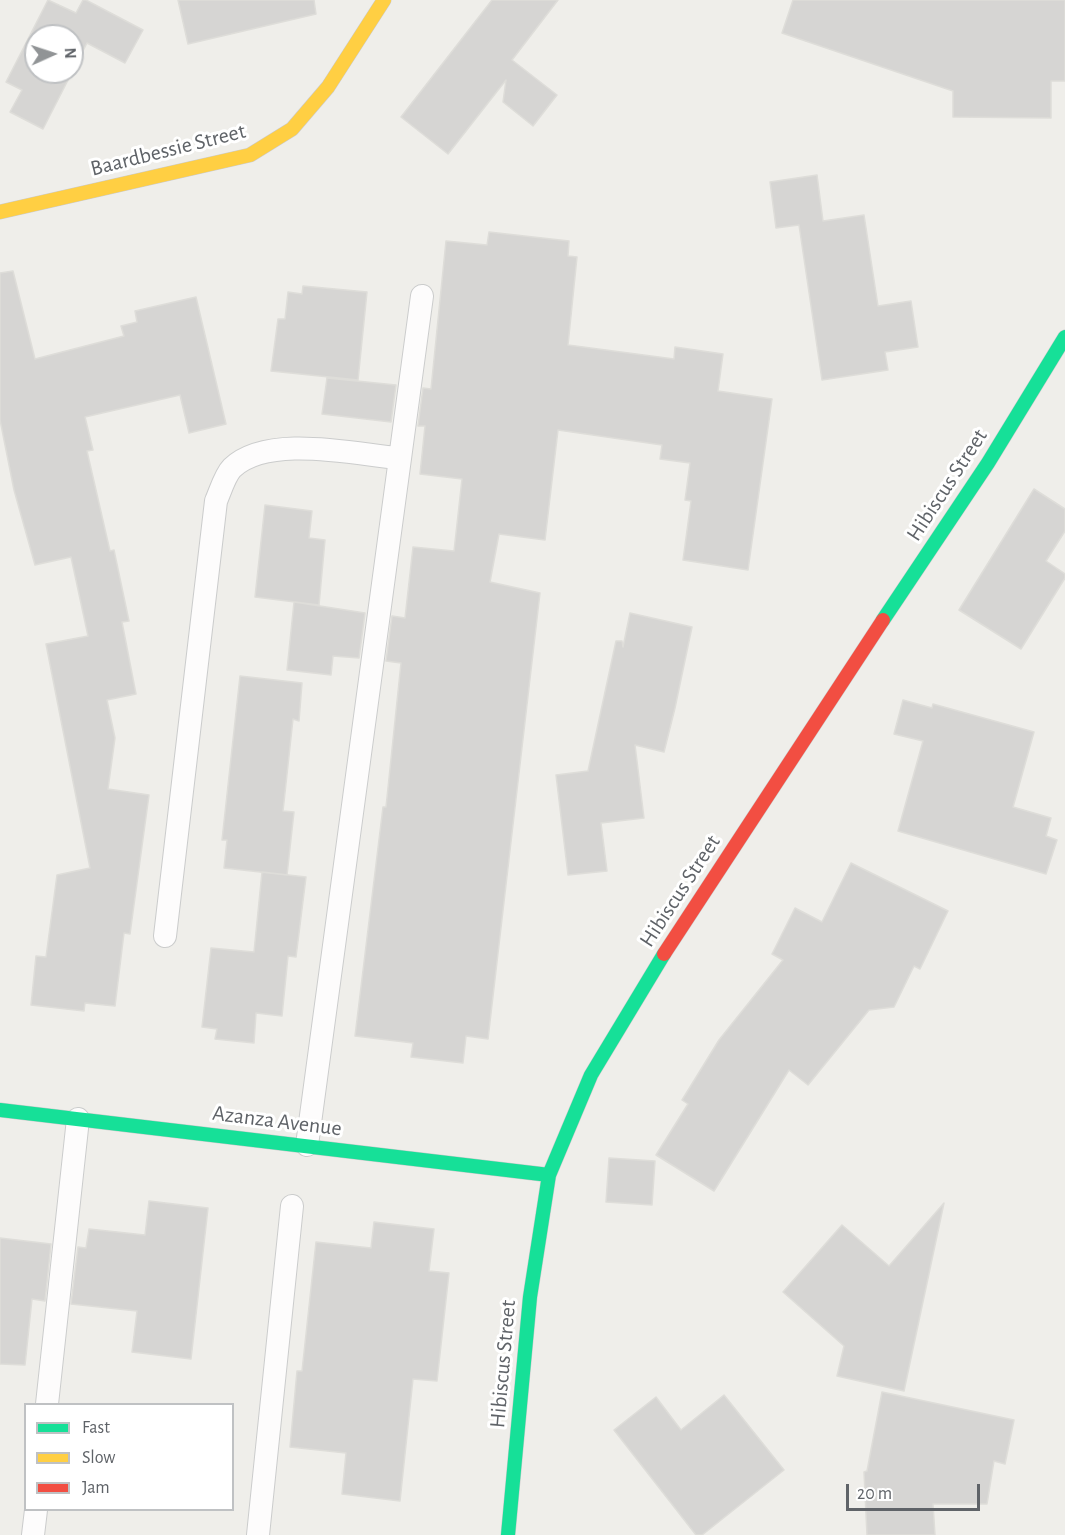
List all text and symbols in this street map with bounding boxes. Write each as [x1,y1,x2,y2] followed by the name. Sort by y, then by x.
[24,24,84,84] north arrow
[62,47,78,59] text: N
[88,118,248,182] street label: Baardbessie Street
[901,424,993,546] street label: Hibiscus Street
[634,830,726,952] street label: Hibiscus Street
[211,1100,343,1142] street label: Azanza Avenue
[484,1299,522,1429] street label: Hibiscus Street
[24,1403,234,1511] legend
[82,1419,110,1437] text: Fast
[82,1449,115,1467] text: Slow
[849,1472,982,1510] scale bar
[82,1479,110,1497] text: Jam
[857,1485,892,1503] text: 20 m

